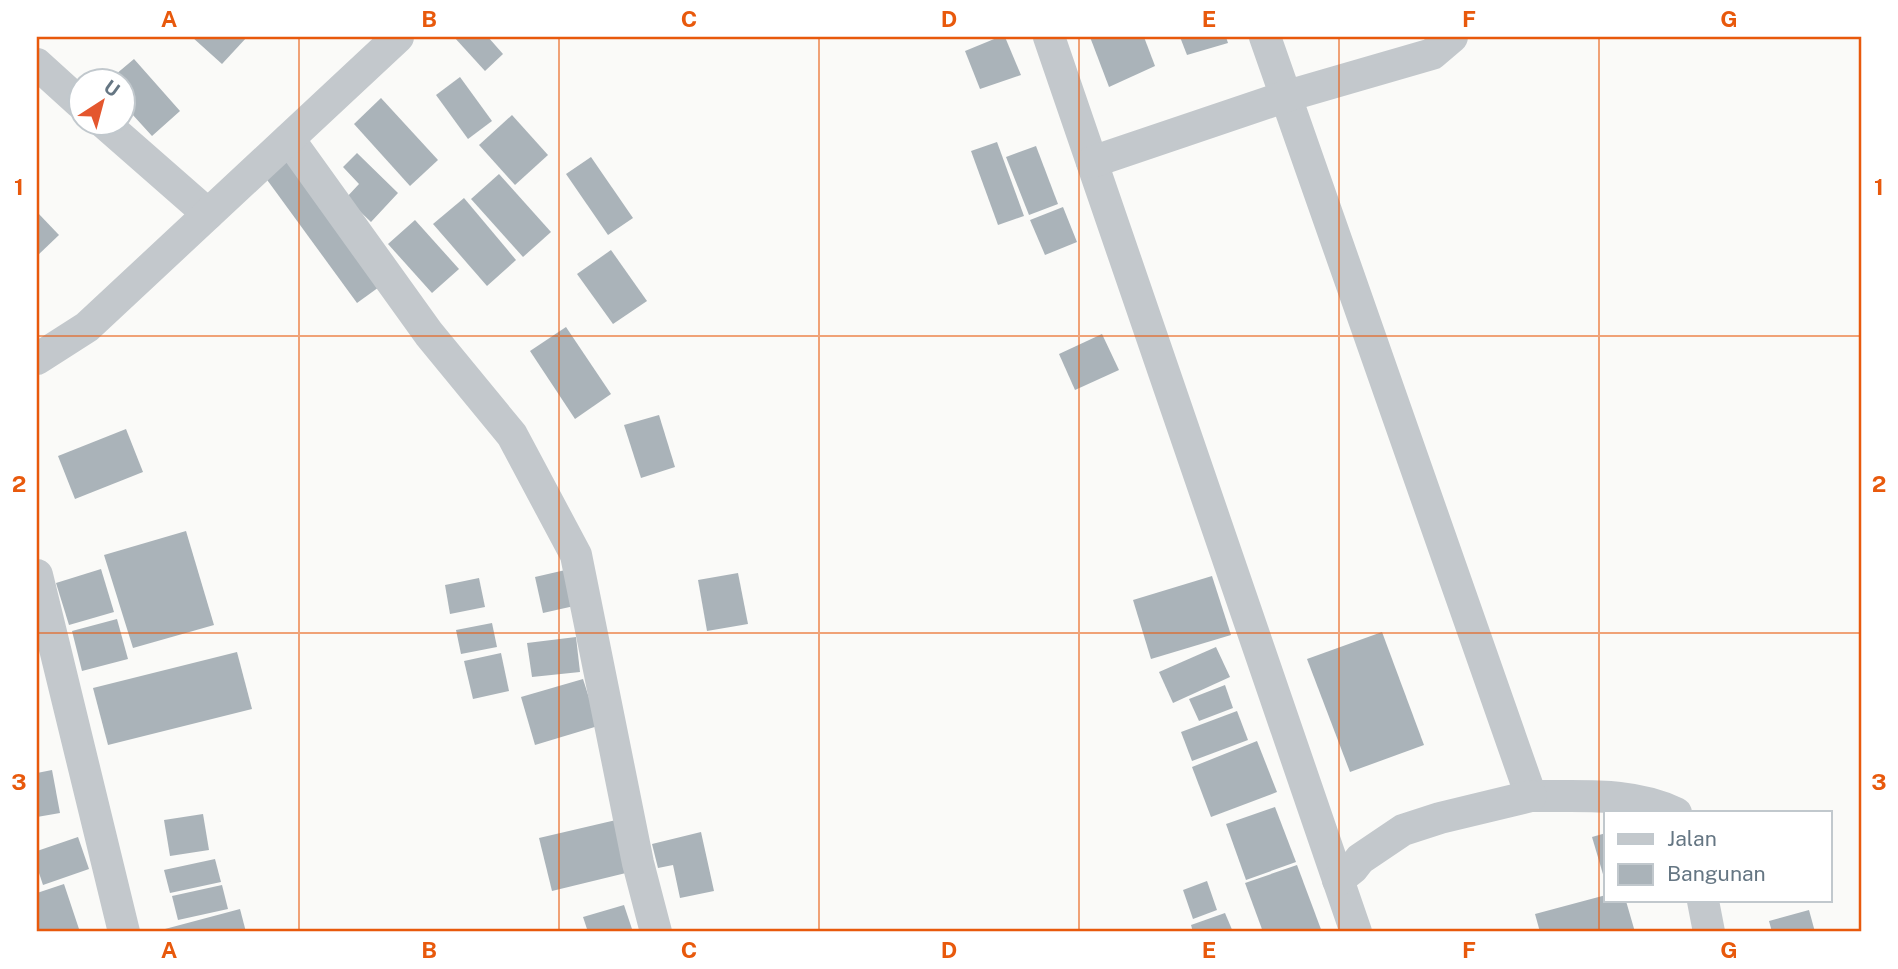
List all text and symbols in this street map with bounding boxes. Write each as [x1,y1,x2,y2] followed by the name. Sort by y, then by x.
[161,5,178,32] text: A
[421,5,437,32] text: B
[681,5,697,32] text: C
[941,5,957,32] text: D
[1202,5,1216,32] text: E
[1462,5,1476,32] text: F
[1720,5,1738,32] text: G
[66,66,136,136] north arrow
[100,75,124,101] text: U
[14,173,24,200] text: 1
[1874,173,1884,200] text: 1
[12,470,26,497] text: 2
[1872,470,1886,497] text: 2
[11,768,27,795] text: 3
[1871,768,1887,795] text: 3
[1604,811,1832,902] legend
[1667,826,1717,851] text: Jalan
[1667,861,1766,886] text: Bangunan
[161,936,178,963] text: A
[421,936,437,963] text: B
[681,936,697,963] text: C
[941,936,957,963] text: D
[1202,936,1216,963] text: E
[1462,936,1476,963] text: F
[1720,936,1738,963] text: G

